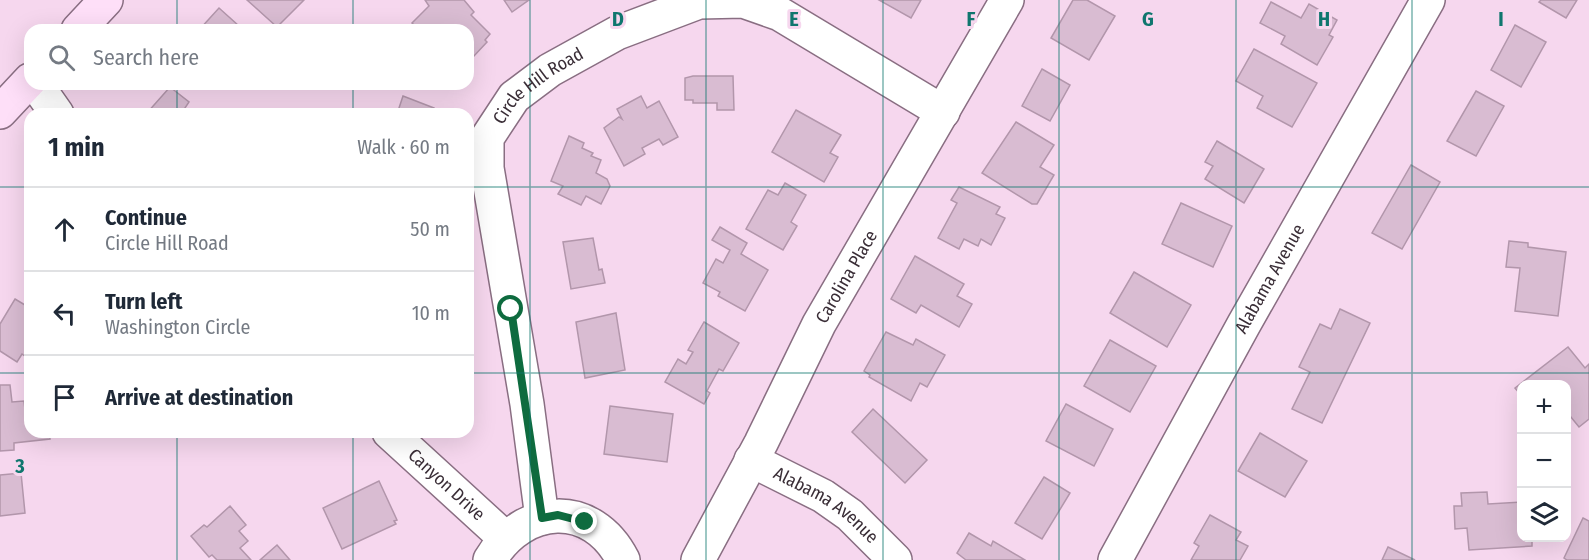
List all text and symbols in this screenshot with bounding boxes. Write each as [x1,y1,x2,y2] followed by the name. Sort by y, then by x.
[612,7,624,31] text: D
[789,7,799,31] text: E
[967,7,976,31] text: F
[1142,7,1154,31] text: G
[1318,7,1330,31] text: H
[1498,7,1504,31] text: I
[24,24,474,90] search box
[45,41,78,74] icon: search
[488,43,587,128] street label: Circle Hill Road
[93,44,199,71] text: Search here
[48,132,105,163] text: 1 min
[357,135,450,159] text: Walk · 60 m
[105,204,187,231] text: Continue
[48,213,81,246] icon: ahead
[410,217,450,241] text: 50 m
[1230,220,1310,337] street label: Alabama Avenue
[811,226,882,327] street label: Carolina Place
[105,231,229,255] text: Circle Hill Road
[105,288,183,315] text: Turn left
[497,295,523,321] route start
[48,297,81,330] icon: left
[412,301,450,325] text: 10 m
[105,315,250,339] text: Washington Circle
[1517,380,1571,542] map controls
[1517,380,1571,434] button: +
[48,381,81,414] icon: arrive
[105,384,293,411] text: Arrive at destination
[1517,434,1571,488] button: −
[404,444,490,525] street label: Canyon Drive
[14,454,25,478] text: 3
[770,462,883,548] street label: Alabama Avenue
[1517,488,1571,542] button: layers
[571,508,597,534] route end

